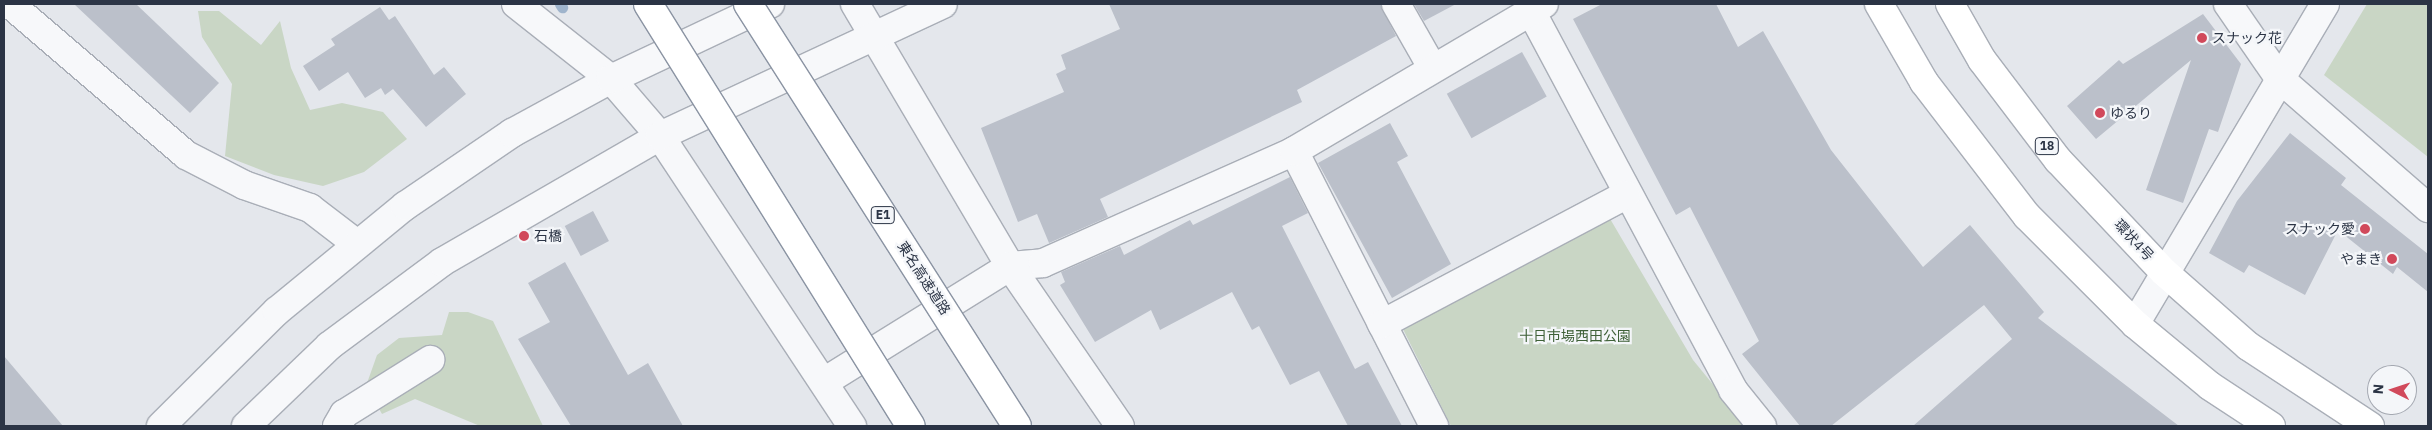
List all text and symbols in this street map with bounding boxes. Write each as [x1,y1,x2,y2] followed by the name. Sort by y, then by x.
[2212,30,2282,46] place label: スナック花
[2196,32,2208,44] marker: スナック花
[2110,105,2152,121] place label: ゆるり
[2094,107,2106,119] marker: ゆるり
[2034,136,2060,156] road number: 18
[870,206,896,224] road number: E1
[2111,216,2157,264] street label: 環状4号
[2285,221,2355,237] place label: スナック愛
[2359,223,2371,235] marker: スナック愛
[534,228,562,244] place label: 石橋
[518,230,530,242] marker: 石橋
[894,238,954,318] street label: 東名高速道路
[2340,251,2382,267] place label: やまき
[2386,253,2398,265] marker: やまき
[1519,328,1631,344] park label: 十日市場西田公園
[2367,365,2417,415] north arrow
[2369,383,2387,395] text: N

